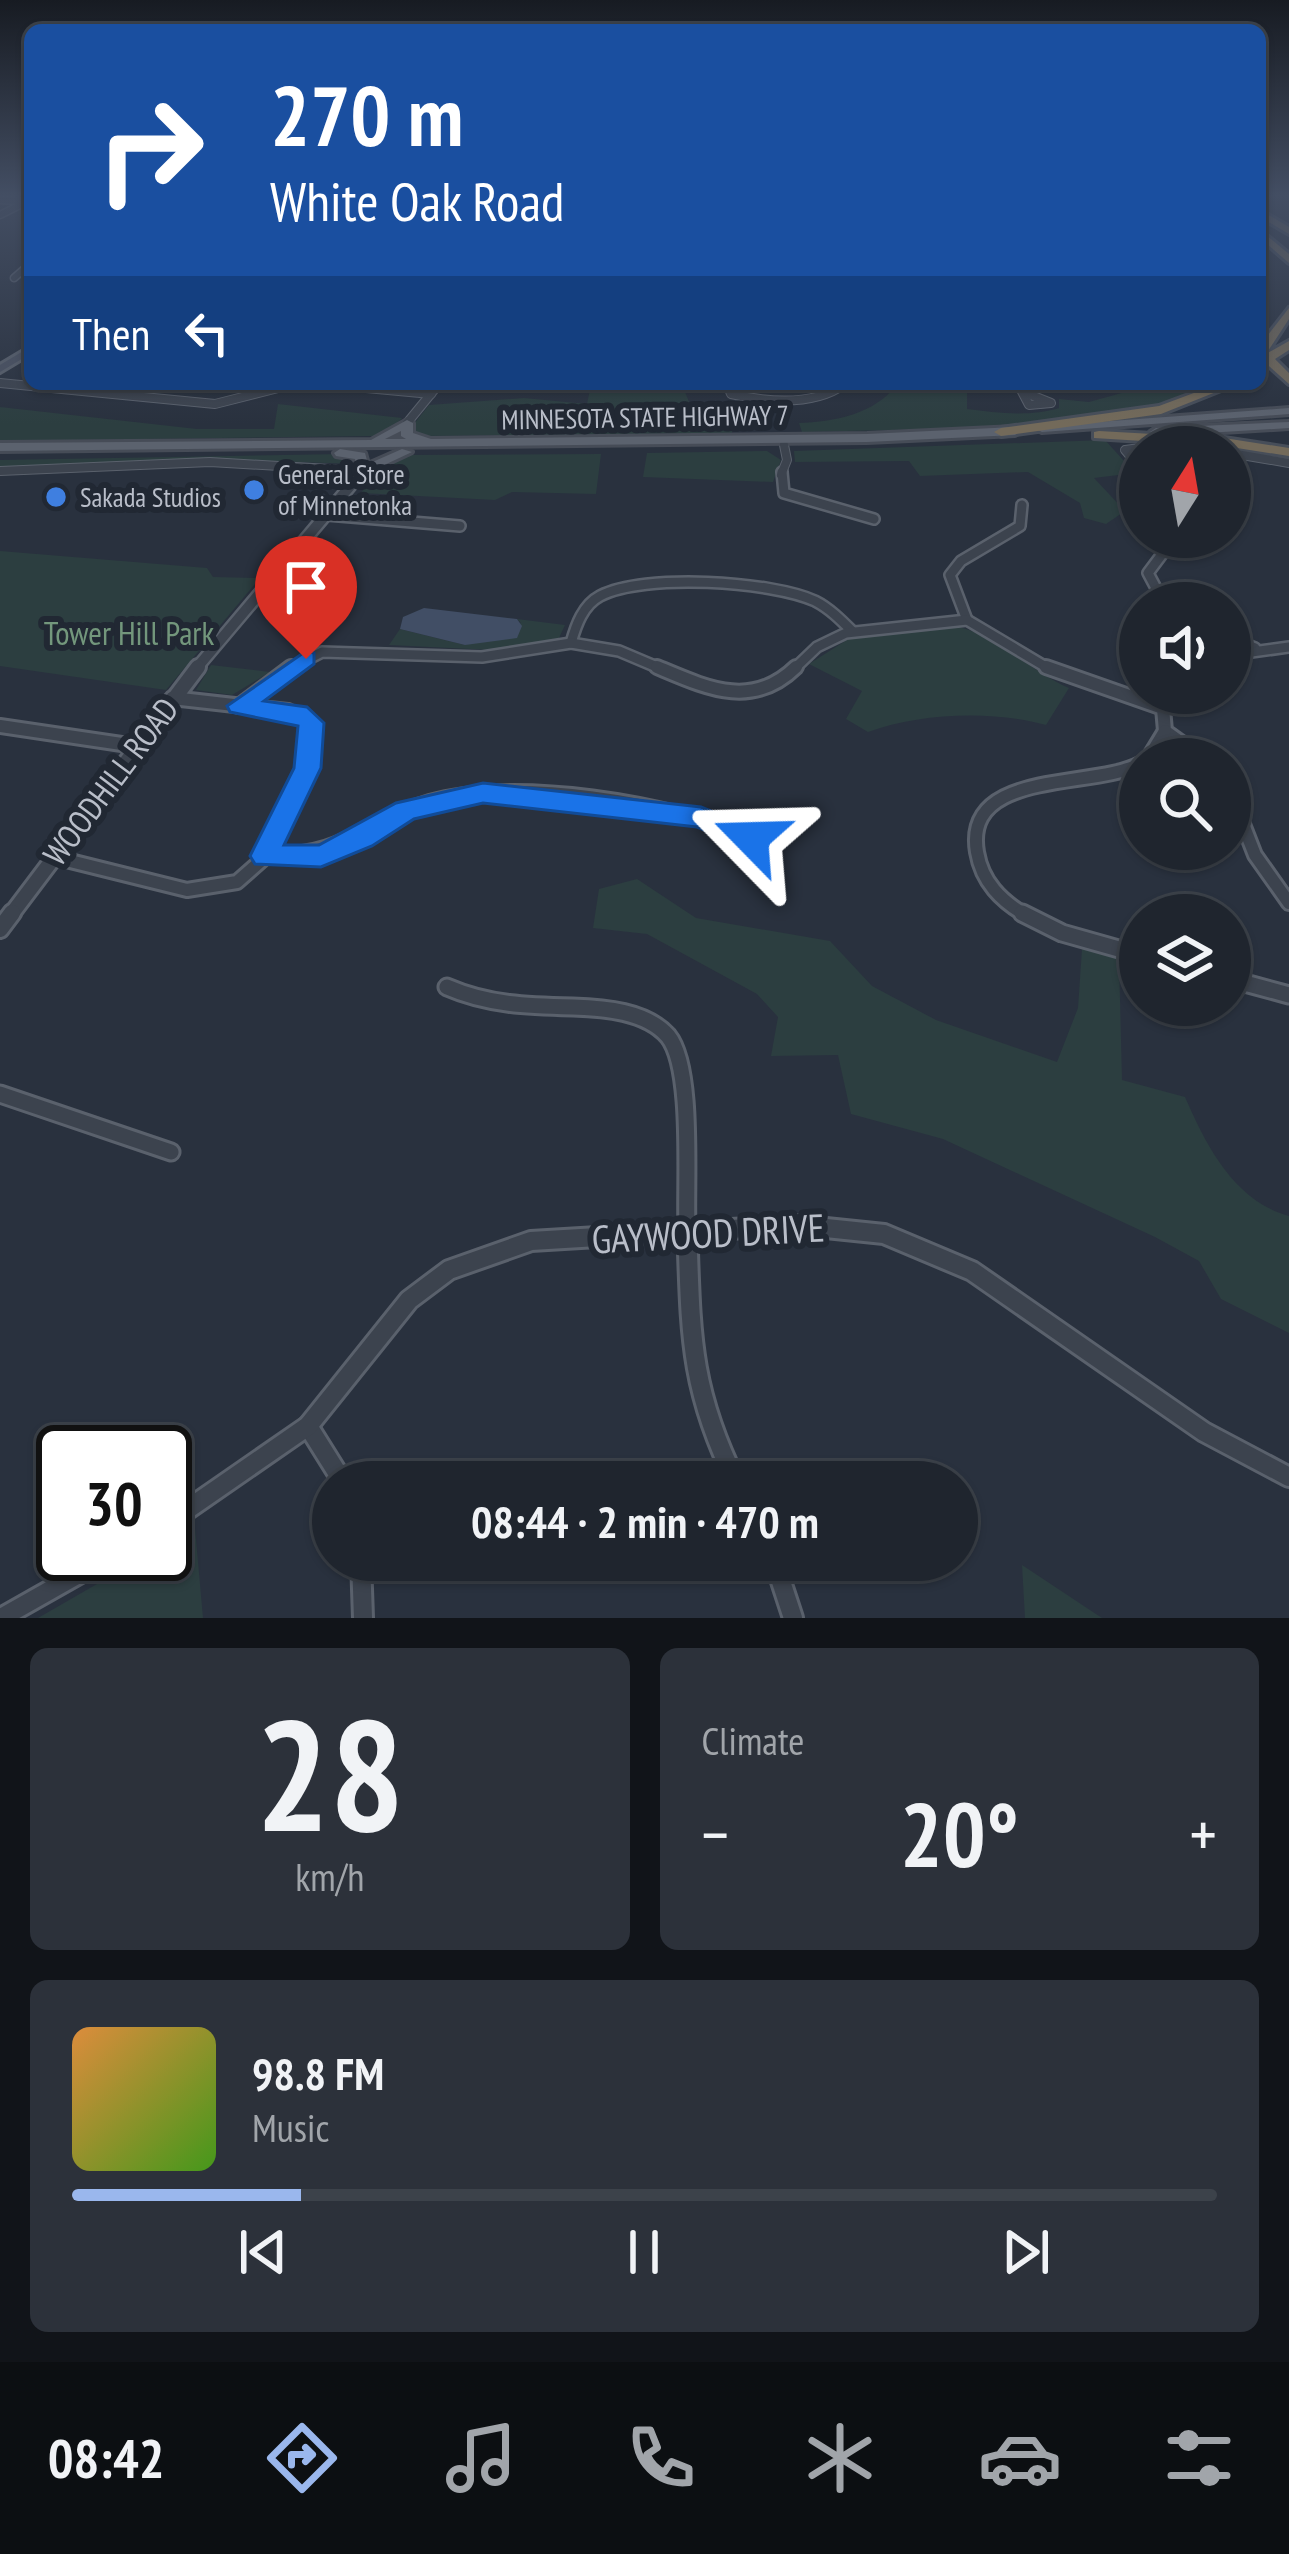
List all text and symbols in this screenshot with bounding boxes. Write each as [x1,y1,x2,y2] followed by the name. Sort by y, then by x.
[270,60,463,169] text: 270 m
[72,72,228,228] icon: right
[270,166,564,236] text: White Oak Road
[174,300,240,366] icon: left
[72,304,150,362] text: Then
[501,397,789,437] street label: MINNESOTA STATE HIGHWAY 7
[1119,426,1251,558] north arrow
[1119,426,1251,1026] map controls
[278,457,412,522] place label: General Store of Minnetonka
[241,477,267,503] marker: General Store of Minnetonka
[80,480,221,514] place label: Sakada Studios
[43,484,69,510] marker: Sakada Studios
[255,536,357,659] pin
[273,554,339,620] icon: arrive
[1119,582,1251,714] button: sound
[44,611,214,654] park label: Tower Hill Park
[33,689,187,873] street label: WOODHILL ROAD
[1119,738,1251,870] button: search
[688,775,814,901] position arrow
[1119,894,1251,1026] button: layers
[590,1201,826,1265] street label: GAYWOOD DRIVE
[36,1425,192,1581] speed limit sign: 30
[471,1492,819,1550] text: 08:44 · 2 min · 470 m
[255,1672,404,1874] text: 28
[702,1715,804,1766] text: Climate
[900,1775,1019,1892] text: 20°
[702,1791,729,1876] text: −
[1190,1791,1217,1876] text: +
[295,1851,364,1902] text: km/h
[252,2044,384,2102] text: 98.8 FM
[252,2102,329,2153] text: Music
[230,2219,296,2285] icon: previous
[611,2219,677,2285] icon: pause
[993,2219,1059,2285] icon: next
[260,2416,344,2500] icon: directions
[439,2416,523,2500] icon: music
[619,2416,703,2500] icon: phone
[798,2416,882,2500] icon: climate
[978,2416,1062,2500] icon: car
[1157,2416,1241,2500] icon: filters
[48,2423,165,2493] text: 08:42

